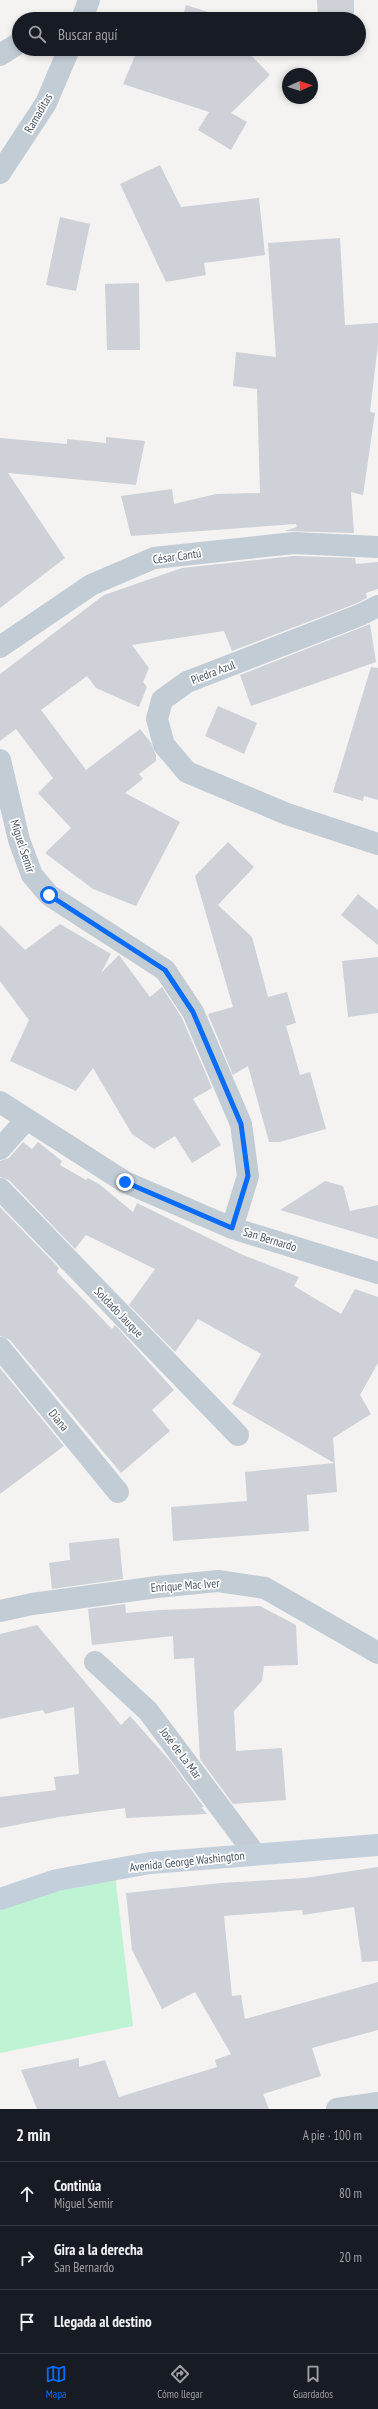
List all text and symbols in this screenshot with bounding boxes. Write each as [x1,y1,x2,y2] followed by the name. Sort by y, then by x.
[12,12,366,56] search box
[26,23,48,45] icon: search
[58,25,118,44] text: Buscar aquí
[282,68,318,104] north arrow
[21,91,55,135] street label: Ramaditas
[152,545,202,567] street label: César Cantú
[189,657,237,687] street label: Piedra Azul
[7,818,39,875] street label: Miguel Semir
[40,886,58,904] route start
[116,1173,134,1191] route end
[241,1224,299,1254] street label: San Bernardo
[91,1284,147,1340] street label: Soldado Jauque
[46,1406,72,1434] street label: Diana
[150,1575,221,1595] street label: Enrique Mac Iver
[156,1724,206,1782] street label: José de La Mar
[129,1848,245,1874] street label: Avenida George Washington
[16,2124,50,2146] text: 2 min
[303,2127,362,2144] text: A pie · 100 m
[54,2176,101,2195] text: Continúa
[16,2183,38,2205] icon: ahead
[339,2185,362,2202] text: 80 m
[54,2195,113,2212] text: Miguel Semir
[54,2240,143,2259] text: Gira a la derecha
[16,2247,38,2269] icon: right
[339,2249,362,2266] text: 20 m
[54,2259,114,2276] text: San Bernardo
[16,2311,38,2333] icon: arrive
[54,2312,152,2331] text: Llegada al destino
[45,2363,67,2401] tab: Mapa
[157,2363,203,2401] tab: Cómo llegar
[293,2363,333,2401] tab: Guardados

